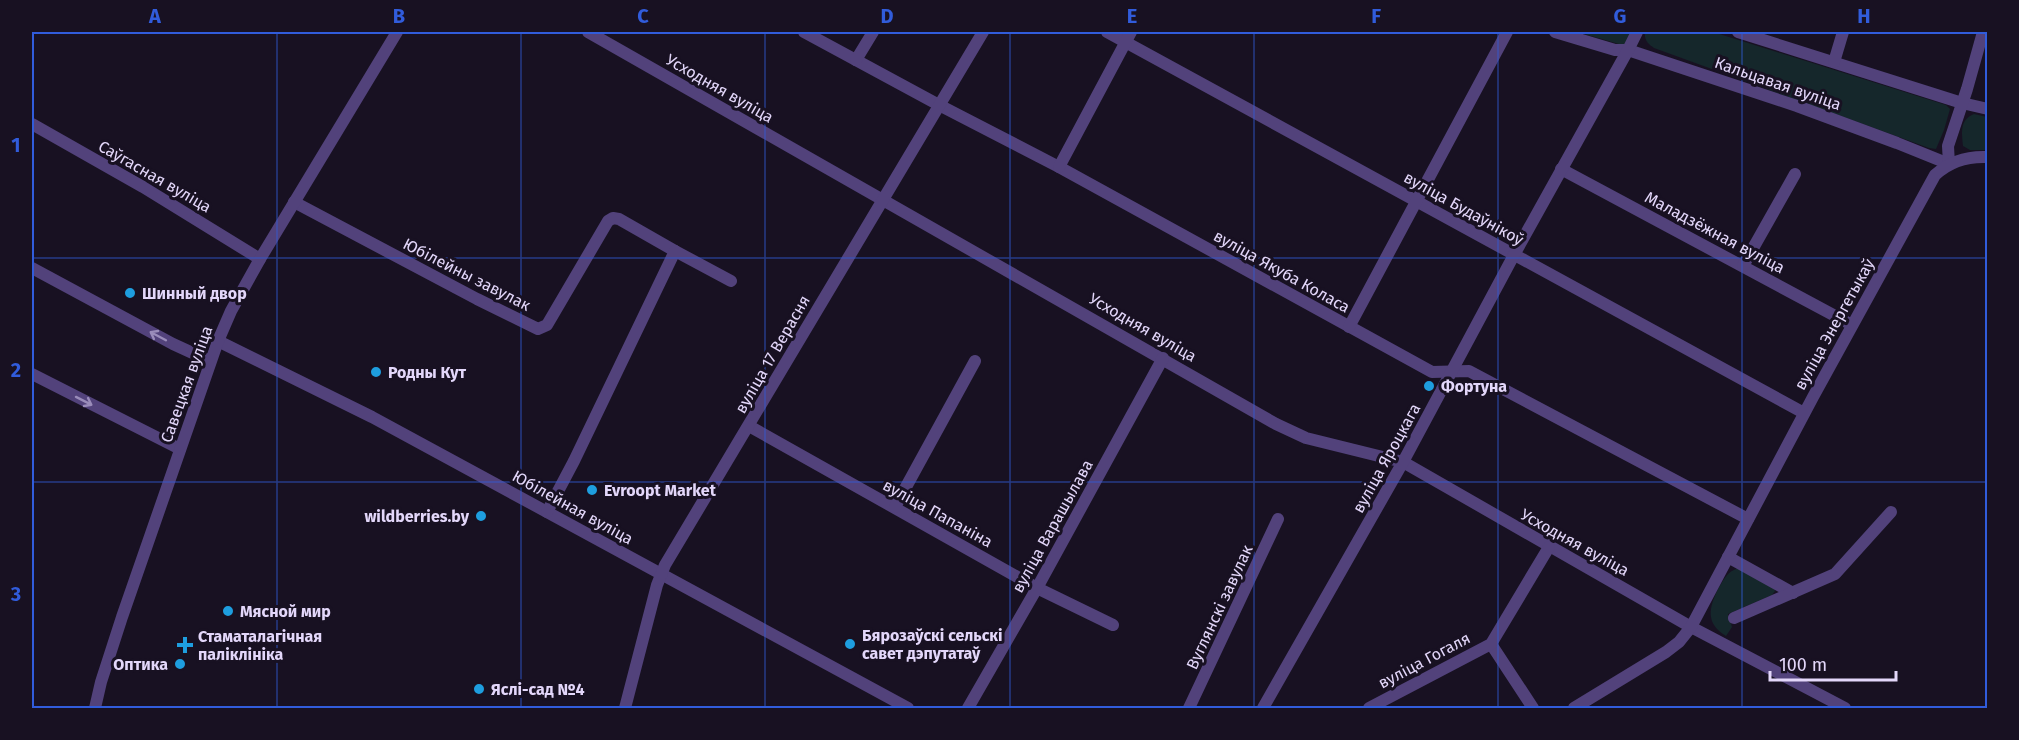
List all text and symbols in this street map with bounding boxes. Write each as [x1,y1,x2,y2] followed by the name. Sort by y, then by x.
[148,4,162,28] text: A
[393,4,405,28] text: B
[637,4,649,28] text: C
[880,4,894,28] text: D
[1127,4,1137,28] text: E
[1371,4,1381,28] text: F
[1614,4,1626,28] text: G
[1857,4,1871,28] text: H
[663,50,777,127] street label: Усходняя вуліца
[1712,53,1844,114] street label: Кальцавая вуліца
[11,133,21,157] text: 1
[95,136,215,216] street label: Саўгасная вуліца
[1401,168,1527,249] street label: вуліца Будаўнікоў
[1642,188,1788,277] street label: Маладзёжная вуліца
[1210,226,1353,317] street label: вуліца Якуба Коласа
[400,234,534,315] street label: Юбілейны завулак
[1790,255,1878,393] street label: вуліца Энергетыкаў
[142,284,247,303] place label: Шинный двор
[123,286,137,300] marker: Шинный двор
[1086,289,1200,366] street label: Усходняя вуліца
[731,292,814,417] street label: вуліца 17 Верасня
[157,323,216,445] street label: Савецкая вуліца
[149,329,167,341] one-way arrow
[11,358,21,382] text: 2
[388,363,467,382] place label: Родны Кут
[369,365,383,379] marker: Родны Кут
[1441,377,1507,396] place label: Фортуна
[1422,379,1436,393] marker: Фортуна
[74,395,92,407] one-way arrow
[1349,400,1424,516] street label: вуліца Яроцкага
[1008,456,1097,596] street label: вуліца Варашылава
[509,466,637,549] street label: Юбілейная вуліца
[880,475,996,551] street label: вуліца Папаніна
[604,481,717,500] place label: Evroopt Market
[585,483,599,497] marker: Evroopt Market
[1517,505,1632,580] street label: Усходняя вуліца
[364,507,470,526] place label: wildberries.by
[474,509,488,523] marker: wildberries.by
[1182,541,1257,672] street label: Вуглянскі завулак
[10,582,21,606] text: 3
[240,602,331,621] place label: Мясной мир
[221,604,235,618] marker: Мясной мир
[862,626,1003,663] place label: Бярозаўскі сельскі савет дэпутатаў
[198,627,322,664] place label: Стаматалагічная паліклініка
[1375,628,1473,693] street label: вуліца Гогаля
[176,636,194,654] marker: Стаматалагічная паліклініка
[843,637,857,651] marker: Бярозаўскі сельскі савет дэпутатаў
[1770,644,1896,682] scale bar
[1779,654,1827,676] text: 100 m
[113,655,168,674] place label: Оптика
[173,657,187,671] marker: Оптика
[491,680,585,699] place label: Яслі-сад №4
[472,682,486,696] marker: Яслі-сад №4

